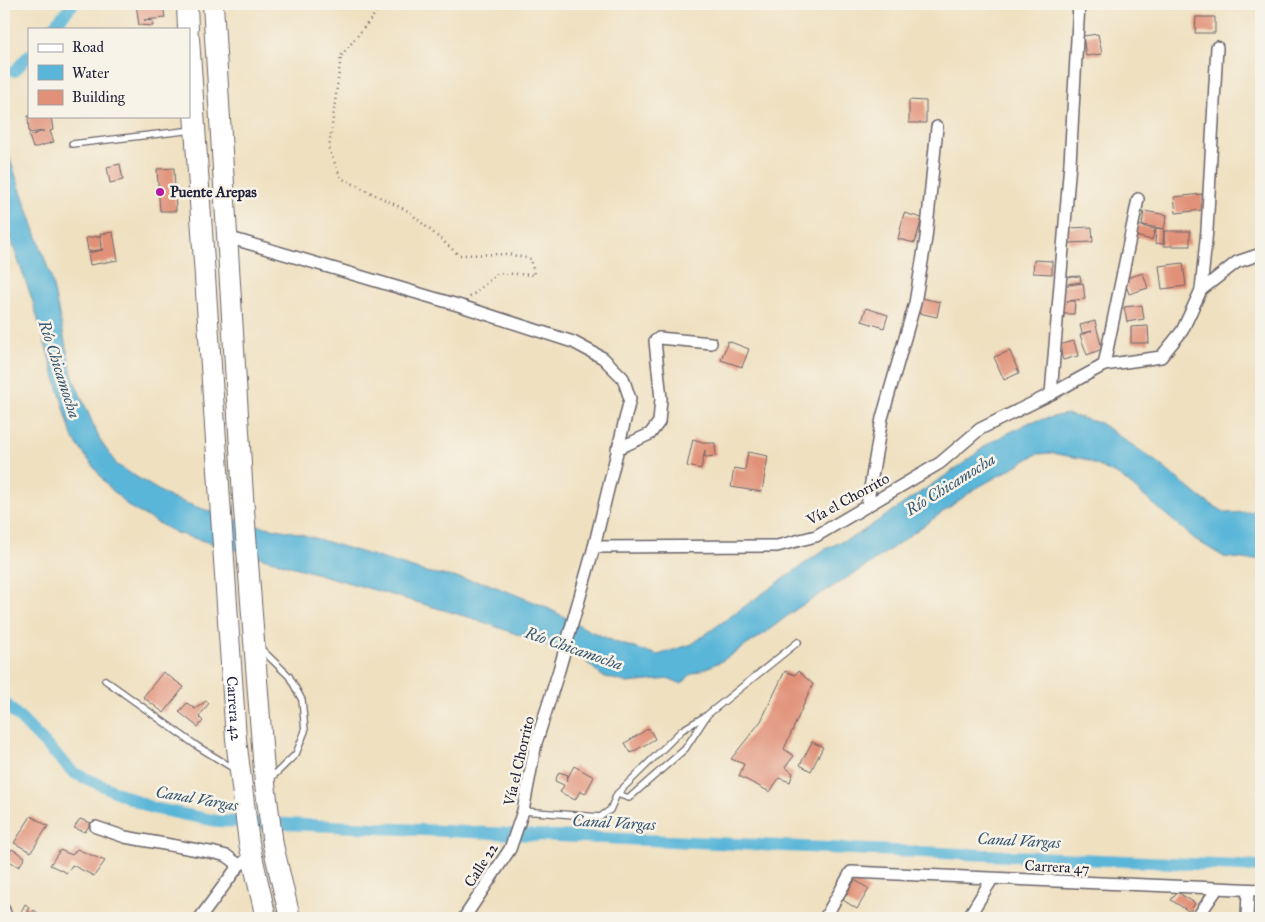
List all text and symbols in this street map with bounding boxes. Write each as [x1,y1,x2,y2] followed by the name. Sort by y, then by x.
[28,28,190,118] legend
[72,38,104,56] text: Road
[72,64,109,82] text: Water
[72,88,126,106] text: Building
[170,183,257,202] place label: Puente Arepas
[154,186,166,198] marker: Puente Arepas
[34,317,84,421] water label: Río Chicamocha
[901,449,999,520] water label: Río Chicamocha
[803,469,893,530] street label: Vía el Chorrito
[522,623,625,674] water label: Río Chicamocha
[223,675,245,742] street label: Carrera 42
[500,714,538,809] street label: Vía el Chorrito
[154,782,240,815] water label: Canal Vargas
[572,811,656,834] water label: Canal Vargas
[977,829,1061,852] water label: Canal Vargas
[460,839,502,890] street label: Calle 22
[1024,856,1090,878] street label: Carrera 47

